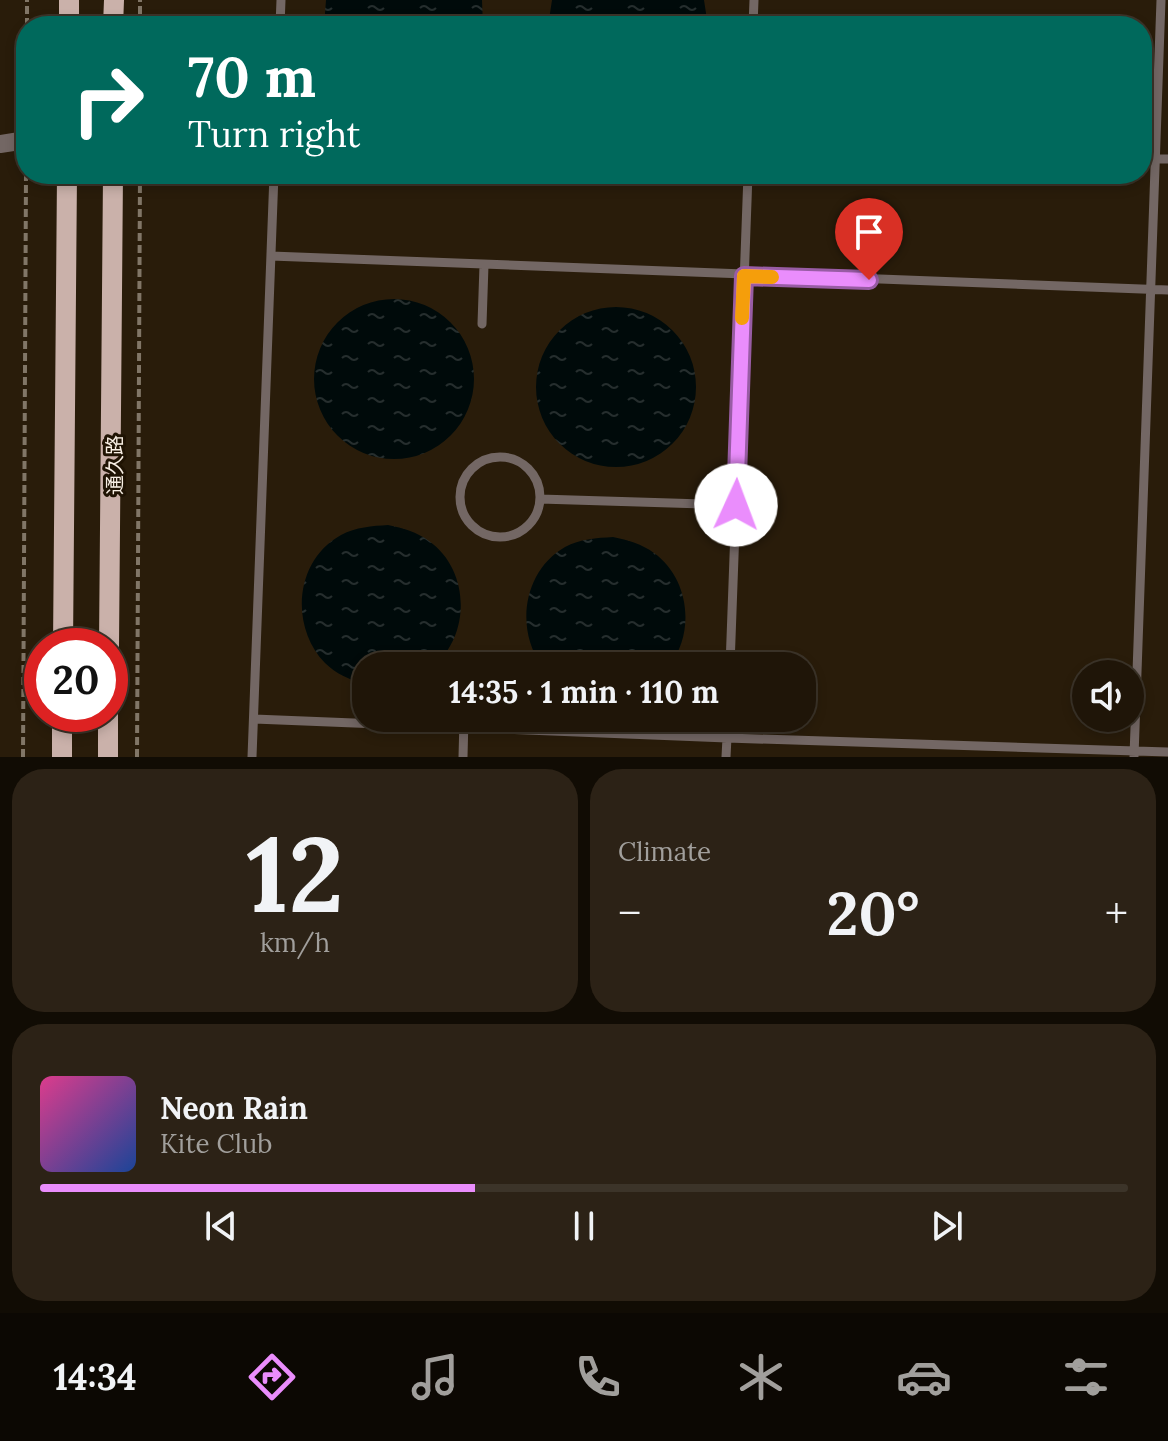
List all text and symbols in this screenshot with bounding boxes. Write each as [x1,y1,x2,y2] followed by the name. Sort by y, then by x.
[188,41,316,112] text: 70 m
[56,48,160,152] icon: right
[188,111,361,157] text: Turn right
[835,198,903,280] pin
[847,210,891,254] icon: arrive
[102,435,127,495] street label: 通久路
[694,463,778,547] position arrow
[24,628,128,732] speed limit sign: 20
[1072,660,1144,732] map controls
[1072,660,1144,732] button: sound
[449,673,719,711] text: 14:35 · 1 min · 110 m
[246,807,344,940] text: 12
[618,835,711,868] text: Climate
[826,875,920,951] text: 20°
[618,885,641,941] text: −
[1105,885,1128,941] text: +
[260,926,330,959] text: km/h
[160,1089,308,1127] text: Neon Rain
[160,1127,272,1160] text: Kite Club
[199,1204,243,1248] icon: previous
[562,1204,606,1248] icon: pause
[925,1204,969,1248] icon: next
[244,1349,300,1405] icon: directions
[407,1349,463,1405] icon: music
[570,1349,626,1405] icon: phone
[733,1349,789,1405] icon: climate
[896,1349,952,1405] icon: car
[1058,1349,1114,1405] icon: filters
[53,1354,137,1400] text: 14:34

